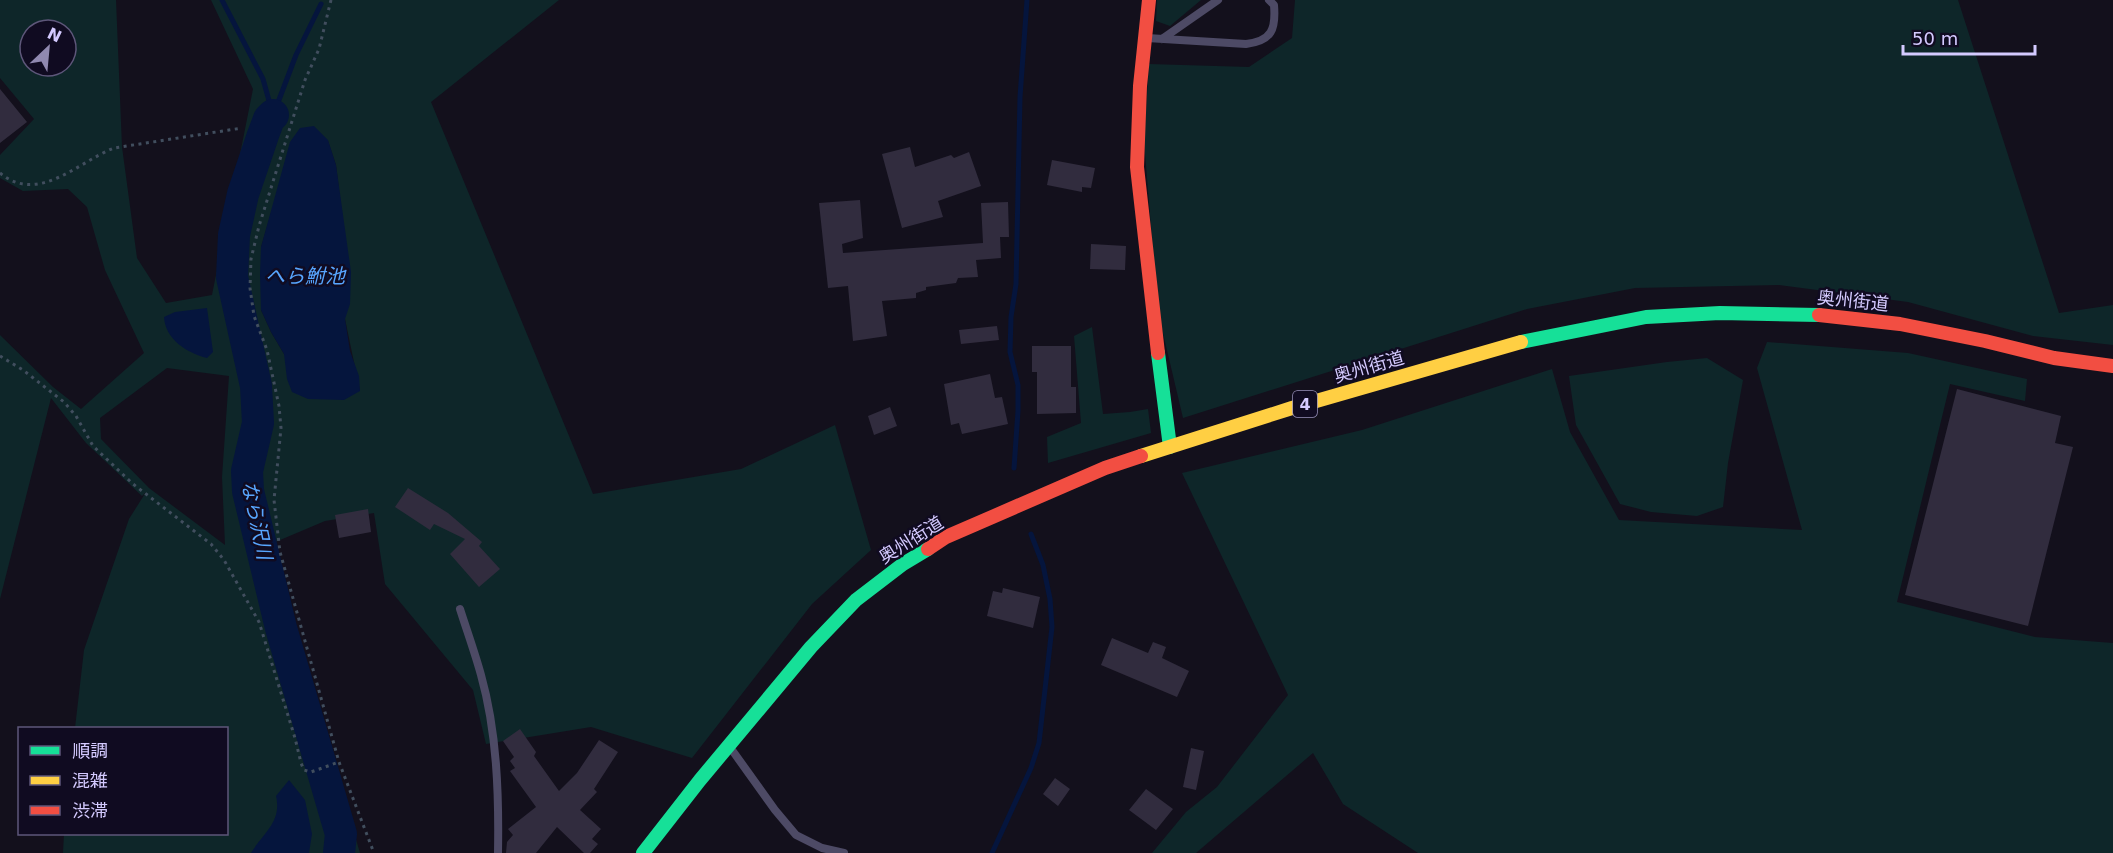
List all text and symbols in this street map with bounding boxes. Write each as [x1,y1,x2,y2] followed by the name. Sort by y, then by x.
[18,18,78,78] north arrow
[1903,18,2035,56] scale bar
[44,23,65,46] text: N
[1912,28,1958,49] text: 50 m
[265,264,347,288] water label: へら鮒池
[1816,286,1890,315] street label: 奥州街道
[1331,347,1406,387] street label: 奥州街道
[1293,391,1317,417] road number: 4
[237,478,277,564] water label: なら沢川
[875,512,947,568] street label: 奥州街道
[18,727,228,835] legend
[72,740,108,761] text: 順調
[72,770,108,791] text: 混雑
[72,800,108,821] text: 渋滞

